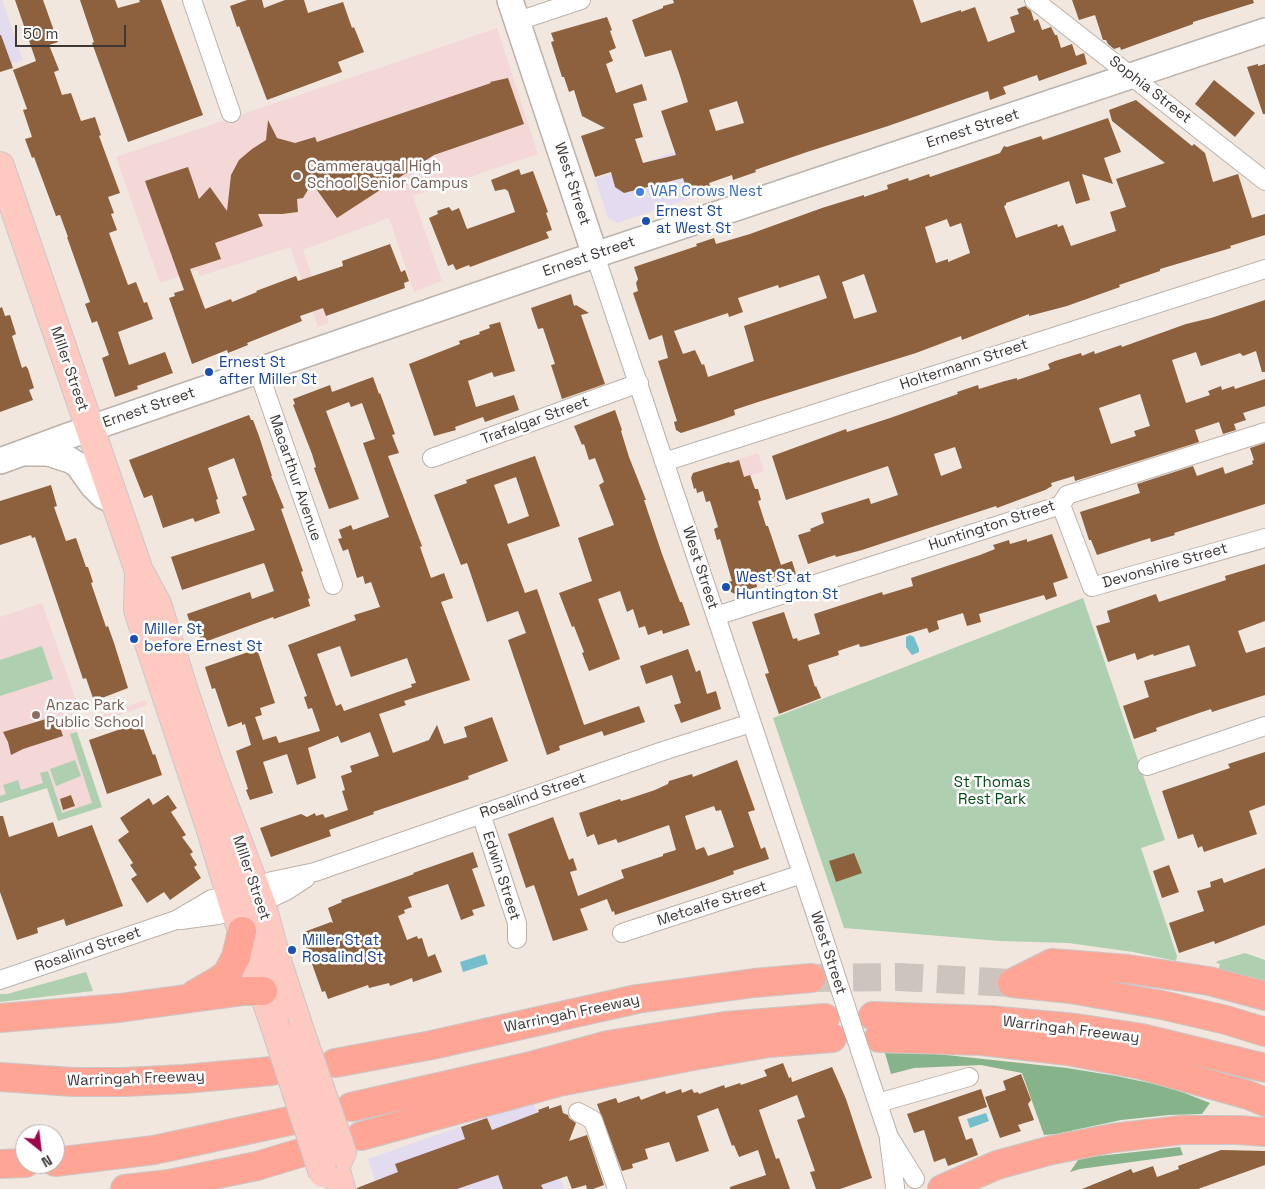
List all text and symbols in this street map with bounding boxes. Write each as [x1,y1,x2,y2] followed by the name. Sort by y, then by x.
[18,15,129,47] scale bar
[23,24,58,43] text: 50 m
[1105,52,1195,128] street label: Sophia Street
[924,106,1022,152] street label: Ernest Street
[550,140,594,228] street label: West Street
[307,158,468,193] place label: Cammeraygal High School Senior Campus
[291,170,303,182] marker: Cammeraygal High School Senior Campus
[650,183,763,201] place label: VAR Crows Nest
[634,186,646,198] marker: VAR Crows Nest
[656,203,731,238] place label: Ernest St at West St
[640,215,652,227] marker: Ernest St at West St
[540,233,638,281] street label: Ernest Street
[46,324,92,414] street label: Miller Street
[898,336,1030,394] street label: Holtermann Street
[219,354,317,389] place label: Ernest St after Miller St
[203,366,215,378] marker: Ernest St after Miller St
[100,384,198,432] street label: Ernest Street
[479,393,591,449] street label: Trafalgar Street
[265,413,325,543] street label: Macarthur Avenue
[926,497,1058,555] street label: Huntington Street
[678,524,722,612] street label: West Street
[1100,540,1230,592] street label: Devonshire Street
[736,569,838,604] place label: West St at Huntington St
[720,581,732,593] marker: West St at Huntington St
[144,621,263,656] place label: Miller St before Ernest St
[128,633,140,645] marker: Miller St before Ernest St
[46,697,144,732] place label: Anzac Park Public School
[30,709,42,721] marker: Anzac Park Public School
[478,769,588,823] street label: Rosalind Street
[954,774,1030,809] park label: St Thomas Rest Park
[478,829,524,923] street label: Edwin Street
[228,833,274,923] street label: Miller Street
[655,878,769,930] street label: Metcalfe Street
[806,909,850,997] street label: West Street
[33,923,143,977] street label: Rosalind Street
[302,932,383,967] place label: Miller St at Rosalind St
[286,944,298,956] marker: Miller St at Rosalind St
[503,991,641,1037] street label: Warringah Freeway
[1002,1013,1140,1047] street label: Warringah Freeway
[67,1068,205,1090] street label: Warringah Freeway
[15,1124,65,1174] north arrow
[38,1151,55,1171] text: N

